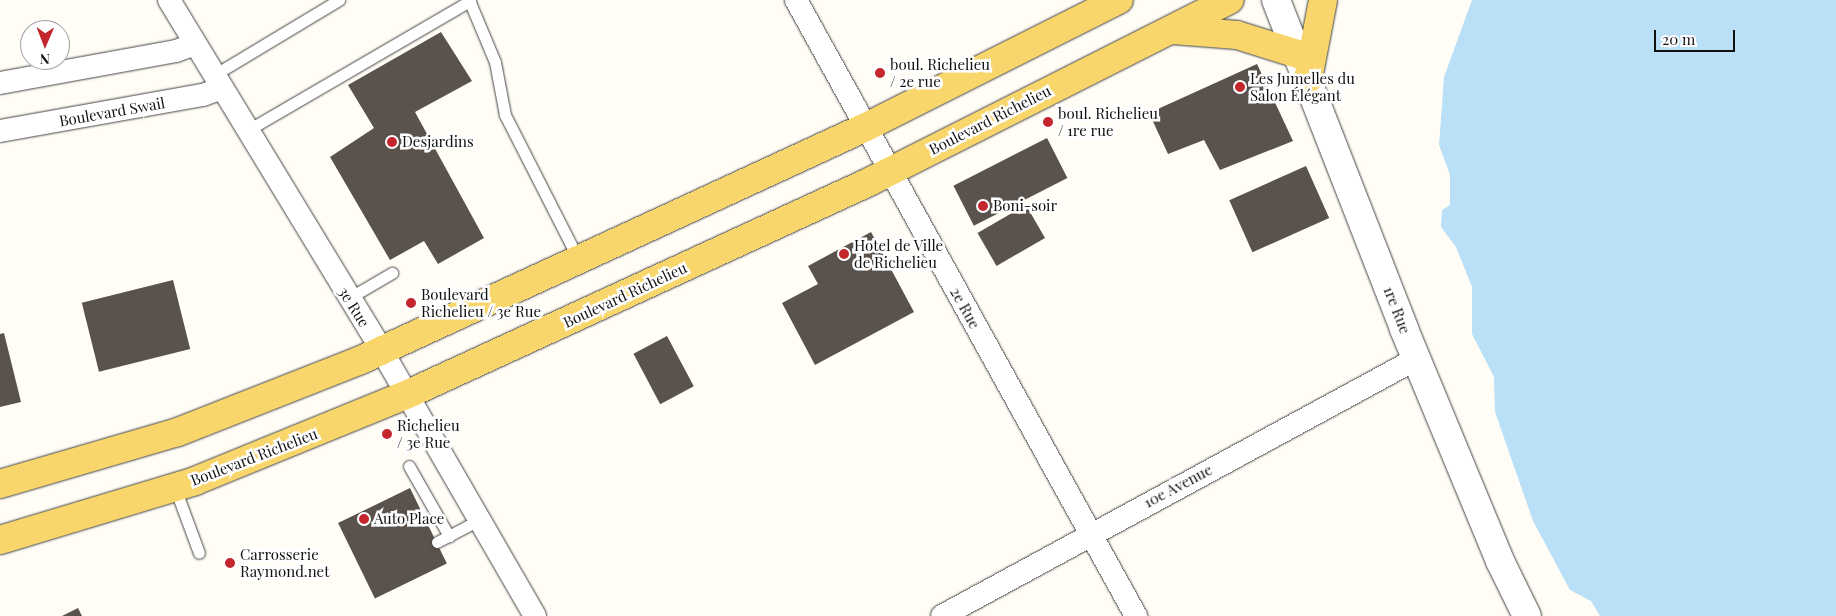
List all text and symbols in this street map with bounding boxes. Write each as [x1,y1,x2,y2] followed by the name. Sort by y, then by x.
[20,20,70,70] north arrow
[1656,20,1737,52] scale bar
[1662,29,1695,49] text: 20 m
[40,50,50,69] text: N
[890,55,990,90] place label: boul. Richelieu / 2e rue
[874,67,886,79] marker: boul. Richelieu / 2e rue
[1250,69,1355,104] place label: Les Jumelles du Salon Élégant
[926,81,1054,159] street label: Boulevard Richelieu
[1234,81,1246,93] marker: Les Jumelles du Salon Élégant
[58,94,166,130] street label: Boulevard Swail
[1058,104,1158,139] place label: boul. Richelieu / 1re rue
[1042,116,1054,128] marker: boul. Richelieu / 1re rue
[402,133,474,151] place label: Desjardins
[386,136,398,148] marker: Desjardins
[993,197,1057,215] place label: Boni-soir
[977,200,989,212] marker: Boni-soir
[854,236,944,271] place label: Hotel de Ville de Richelieu
[838,248,850,260] marker: Hotel de Ville de Richelieu
[560,258,690,332] street label: Boulevard Richelieu
[335,284,373,330] street label: 3e Rue
[946,284,984,332] street label: 2e Rue
[1380,284,1414,336] street label: 1re Rue
[421,285,541,320] place label: Boulevard Richelieu / 3e Rue
[405,297,417,309] marker: Boulevard Richelieu / 3e Rue
[397,416,460,451] place label: Richelieu / 3e Rue
[188,425,320,489] street label: Boulevard Richelieu
[381,428,393,440] marker: Richelieu / 3e Rue
[1140,460,1216,512] street label: 10e Avenue
[374,510,444,528] place label: Auto Place
[358,513,370,525] marker: Auto Place
[240,545,330,580] place label: Carrosserie Raymond.net
[224,557,236,569] marker: Carrosserie Raymond.net

